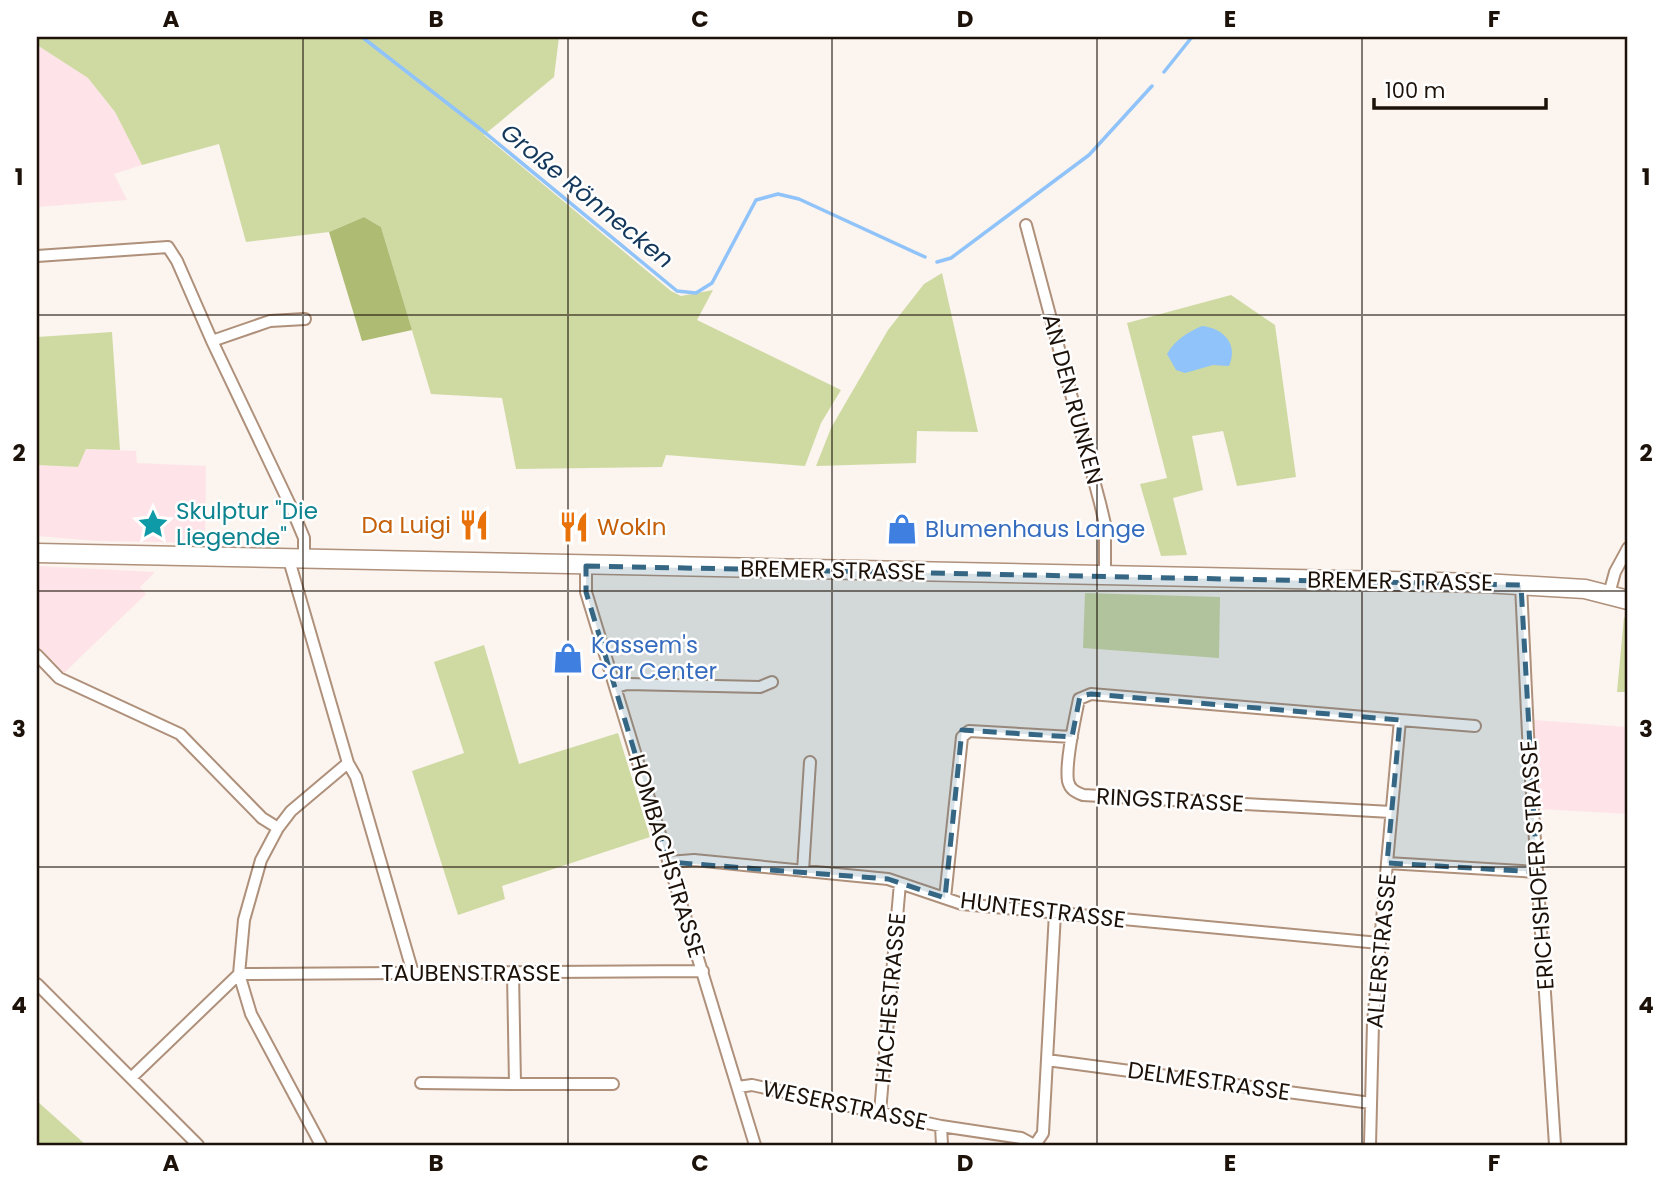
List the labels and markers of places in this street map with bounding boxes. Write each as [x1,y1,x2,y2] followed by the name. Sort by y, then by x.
[176,495,318,553] place label: Skulptur "Die Liegende"
[136,507,170,541] place icon: Skulptur "Die Liegende"
[457,508,491,542] restaurant icon: Da Luigi
[362,509,451,541] place label: Da Luigi
[557,510,591,544] restaurant icon: WokIn
[597,511,666,543] place label: WokIn
[885,512,919,546] shop icon: Blumenhaus Lange
[925,513,1145,545] place label: Blumenhaus Lange
[591,629,717,687] place label: Kassem's Car Center
[551,641,585,675] shop icon: Kassem's Car Center

